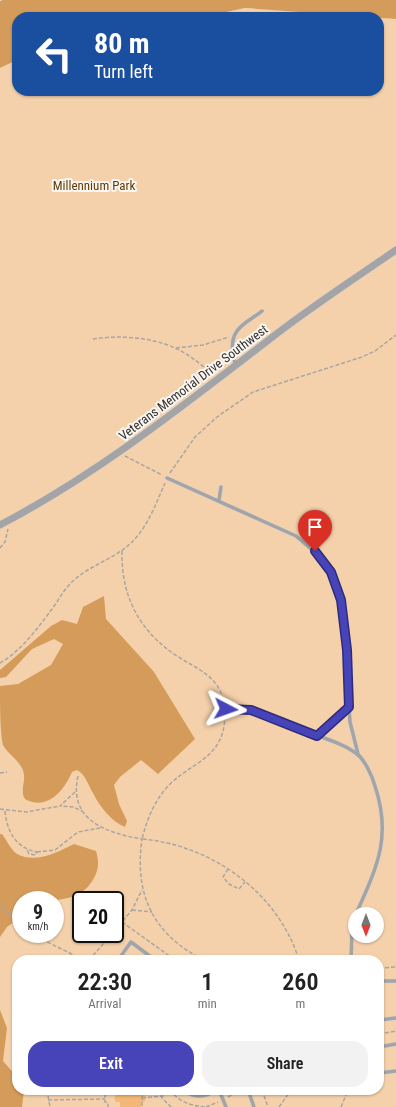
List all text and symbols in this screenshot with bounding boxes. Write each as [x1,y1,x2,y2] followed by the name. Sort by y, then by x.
[94,27,150,60] text: 80 m
[28,28,80,80] icon: left
[94,61,153,82] text: Turn left
[53,178,135,193] park label: Millennium Park
[116,321,271,443] street label: Veterans Memorial Drive Southwest
[298,510,332,551] pin
[304,516,326,538] icon: arrive
[205,688,247,730] position arrow
[72,891,124,943] speed limit sign: 20
[33,900,43,924] text: 9
[348,907,384,943] north arrow
[348,907,384,943] map controls
[28,921,48,932] text: km/h
[78,968,132,996] text: 22:30
[201,968,213,996] text: 1
[282,968,318,996] text: 260
[88,996,121,1011] text: Arrival
[198,996,217,1011] text: min
[295,996,305,1011] text: m
[28,1041,194,1087] button: Exit
[202,1041,368,1087] button: Share

